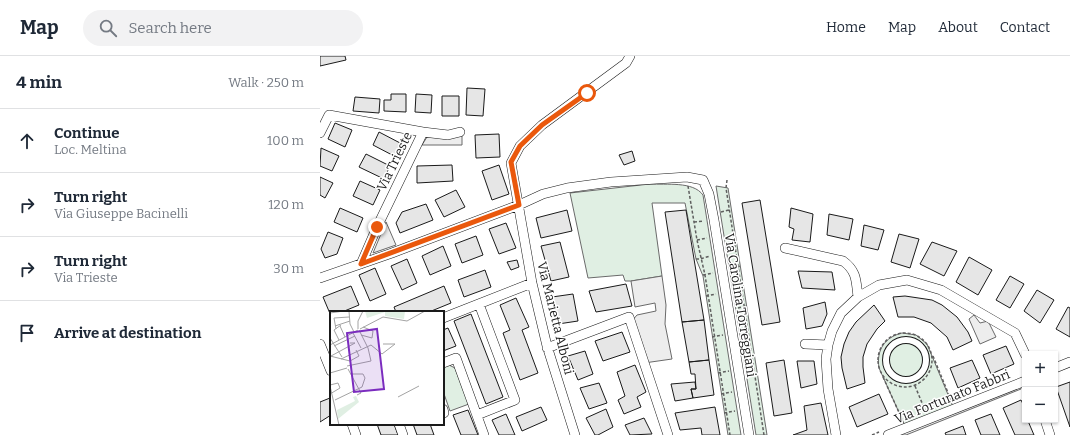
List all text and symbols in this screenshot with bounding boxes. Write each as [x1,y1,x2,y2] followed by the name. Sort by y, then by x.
[83,10,363,46] search box
[20,16,59,39] text: Map
[97,17,119,39] icon: search
[129,19,212,37] text: Search here
[826,19,866,36] text: Home
[888,19,916,36] text: Map
[938,19,978,36] text: About
[1000,19,1050,36] text: Contact
[16,72,62,93] text: 4 min
[228,75,304,90] text: Walk · 250 m
[578,84,596,102] route start
[54,124,120,142] text: Continue
[374,129,415,193] street label: Via Trieste
[16,130,38,152] icon: ahead
[267,133,304,148] text: 100 m
[54,142,127,157] text: Loc. Meltina
[54,188,127,206] text: Turn right
[16,194,38,216] icon: right
[268,197,304,212] text: 120 m
[54,206,188,221] text: Via Giuseppe Bacinelli
[368,218,386,236] route end
[722,232,759,378] street label: Via Carolina Torreggiani
[54,252,127,270] text: Turn right
[16,258,38,280] icon: right
[534,260,577,376] street label: Via Marietta Alboni
[273,261,304,276] text: 30 m
[54,270,118,285] text: Via Trieste
[330,311,444,425] inset map
[16,322,38,344] icon: arrive
[54,324,201,342] text: Arrive at destination
[1022,351,1058,423] map controls
[1022,351,1058,387] button: +
[892,366,1012,426] street label: Via Fortunato Fabbri
[1022,387,1058,423] button: −

